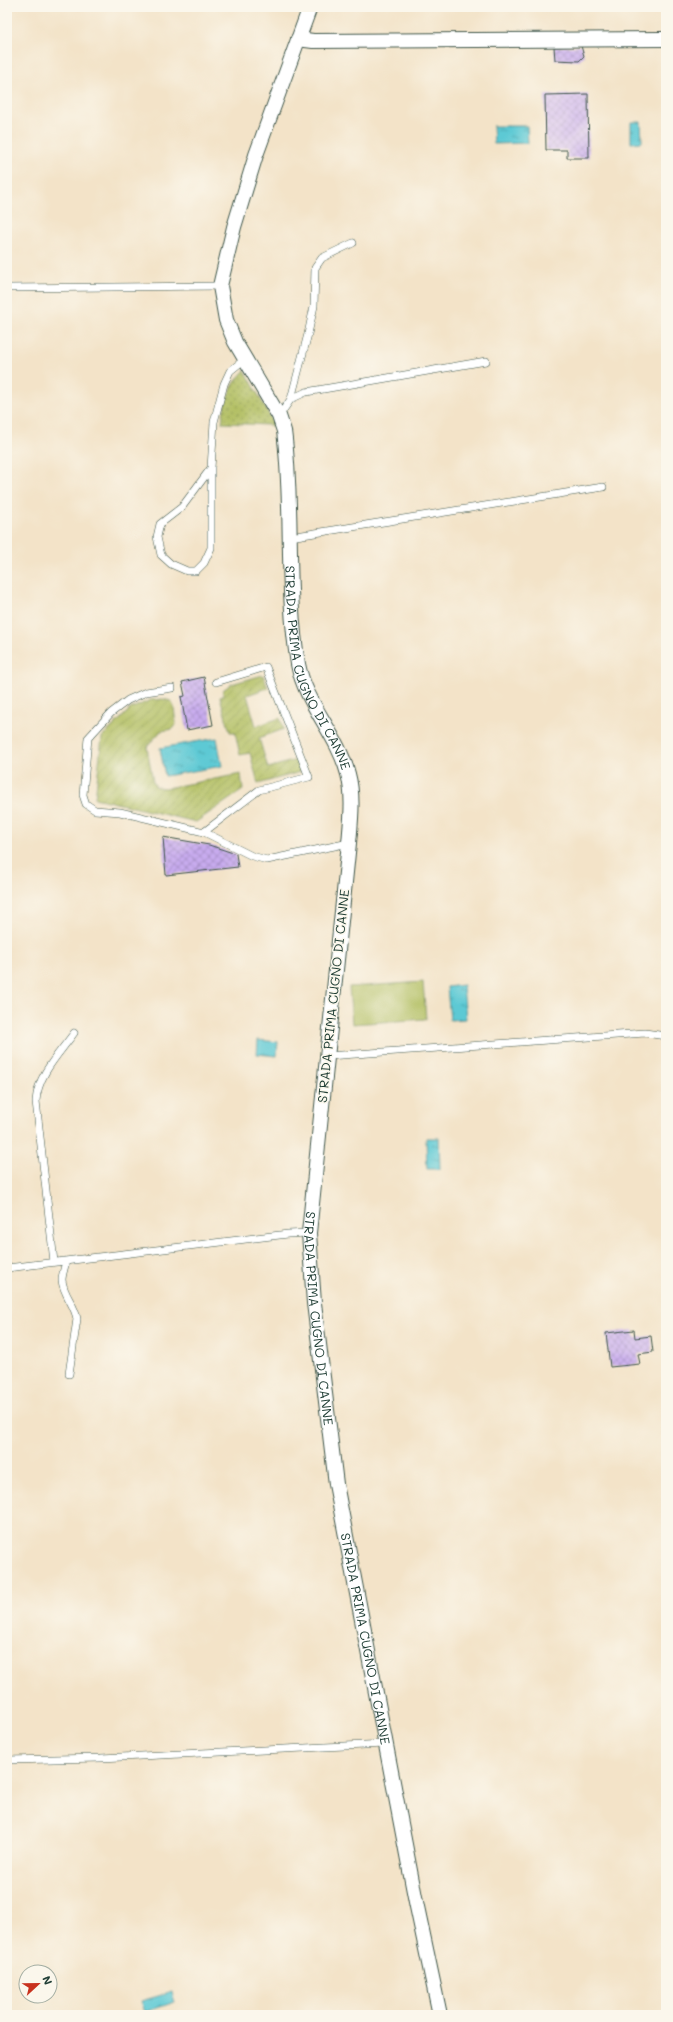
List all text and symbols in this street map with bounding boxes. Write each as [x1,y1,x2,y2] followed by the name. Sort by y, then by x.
[282,565,355,772] street label: STRADA PRIMA CUGNO DI CANNE
[313,888,352,1104] street label: STRADA PRIMA CUGNO DI CANNE
[301,1211,338,1426] street label: STRADA PRIMA CUGNO DI CANNE
[338,1531,395,1746] street label: STRADA PRIMA CUGNO DI CANNE
[18,1964,58,2004] north arrow
[39,1973,56,1987] text: N

